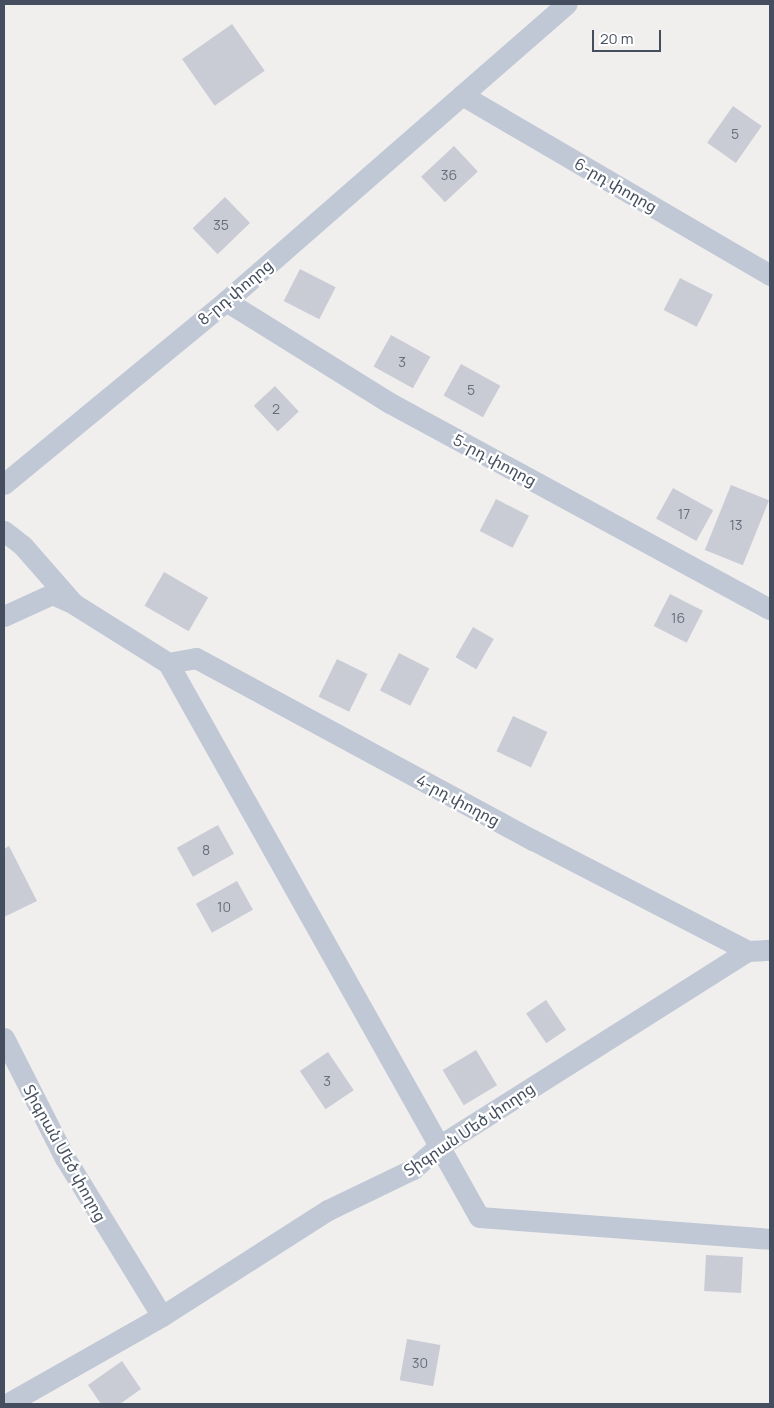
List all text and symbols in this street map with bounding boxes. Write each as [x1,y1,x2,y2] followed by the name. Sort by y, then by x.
[594,20,663,52] scale bar
[600,28,633,49] text: 20 m
[731,126,739,142] house number: 5
[571,154,661,216] street label: 6-րդ փողոց
[441,167,457,183] house number: 36
[213,217,229,233] house number: 35
[194,255,276,329] street label: 8-րդ փողոց
[398,354,406,370] house number: 3
[467,382,475,398] house number: 5
[272,401,280,417] house number: 2
[450,430,540,490] street label: 5-րդ փողոց
[678,506,690,522] house number: 17
[729,517,743,533] house number: 13
[671,610,685,626] house number: 16
[413,770,503,830] street label: 4-րդ փողոց
[202,842,210,858] house number: 8
[217,899,231,915] house number: 10
[323,1073,331,1089] house number: 3
[400,1078,538,1180] street label: Տիգրան Մեծ փողոց
[19,1081,111,1225] street label: Տիգրան Մեծ փողոց
[412,1355,428,1371] house number: 30

